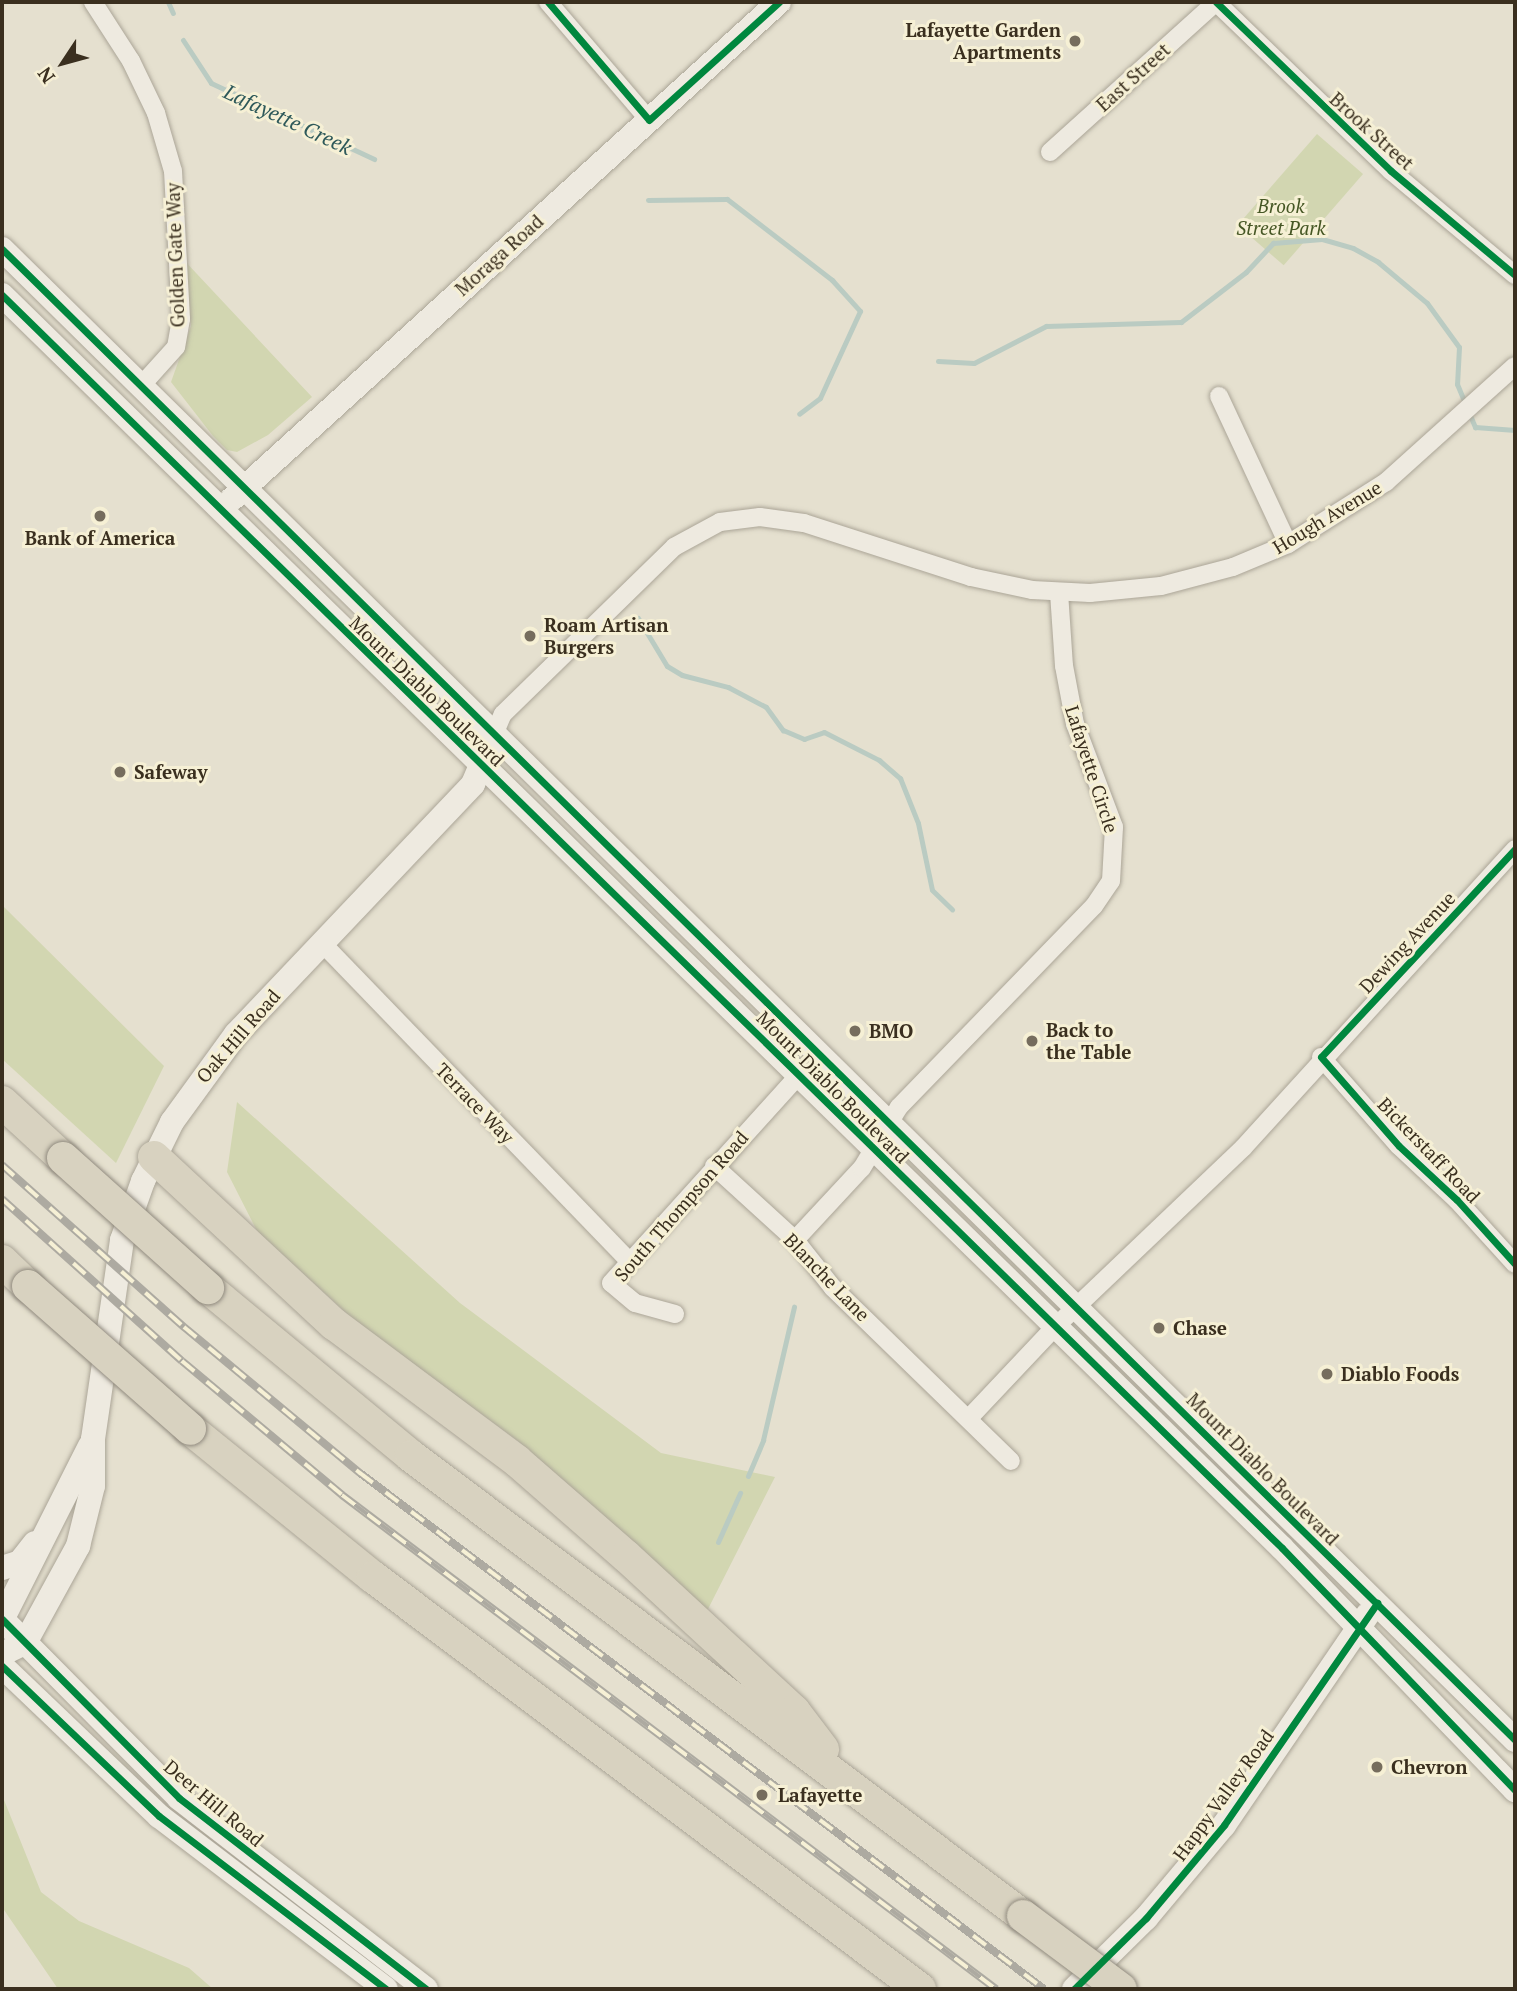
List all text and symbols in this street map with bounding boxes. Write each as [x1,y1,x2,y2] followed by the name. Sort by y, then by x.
[905,19,1061,63] place label: Lafayette Garden Apartments
[28,28,98,98] north arrow
[1067,33,1083,49] marker: Lafayette Garden Apartments
[1091,38,1175,116] street label: East Street
[31,62,60,89] text: N
[220,78,356,160] water label: Lafayette Creek
[1325,87,1419,175] street label: Brook Street
[161,182,189,328] street label: Golden Gate Way
[1236,195,1326,239] park label: Brook Street Park
[450,210,548,300] street label: Moraga Road
[1268,475,1386,559] street label: Hough Avenue
[92,508,108,524] marker: Bank of America
[25,527,175,549] place label: Bank of America
[345,611,509,771] street label: Mount Diablo Boulevard
[544,614,669,658] place label: Roam Artisan Burgers
[522,628,538,644] marker: Roam Artisan Burgers
[1061,702,1123,836] street label: Lafayette Circle
[134,761,207,783] place label: Safeway
[112,764,128,780] marker: Safeway
[1354,886,1460,998] street label: Dewing Avenue
[191,985,285,1087] street label: Oak Hill Road
[752,1006,914,1168] street label: Mount Diablo Boulevard
[1046,1019,1131,1063] place label: Back to the Table
[869,1020,913,1042] place label: BMO
[847,1023,863,1039] marker: BMO
[1024,1033,1040,1049] marker: Back to the Table
[431,1058,519,1148] street label: Terrace Way
[1373,1093,1485,1207] street label: Bickerstaff Road
[609,1126,753,1286] street label: South Thompson Road
[779,1228,875,1326] street label: Blanche Lane
[1173,1317,1227,1339] place label: Chase
[1151,1320,1167,1336] marker: Chase
[1341,1363,1459,1385] place label: Diablo Foods
[1319,1366,1335,1382] marker: Diablo Foods
[1182,1388,1344,1550] street label: Mount Diablo Boulevard
[1168,1725,1278,1865] street label: Happy Valley Road
[160,1755,268,1851] street label: Deer Hill Road
[1391,1756,1467,1778] place label: Chevron
[1369,1759,1385,1775] marker: Chevron
[778,1784,862,1806] place label: Lafayette
[752,1785,772,1805] marker: Lafayette

